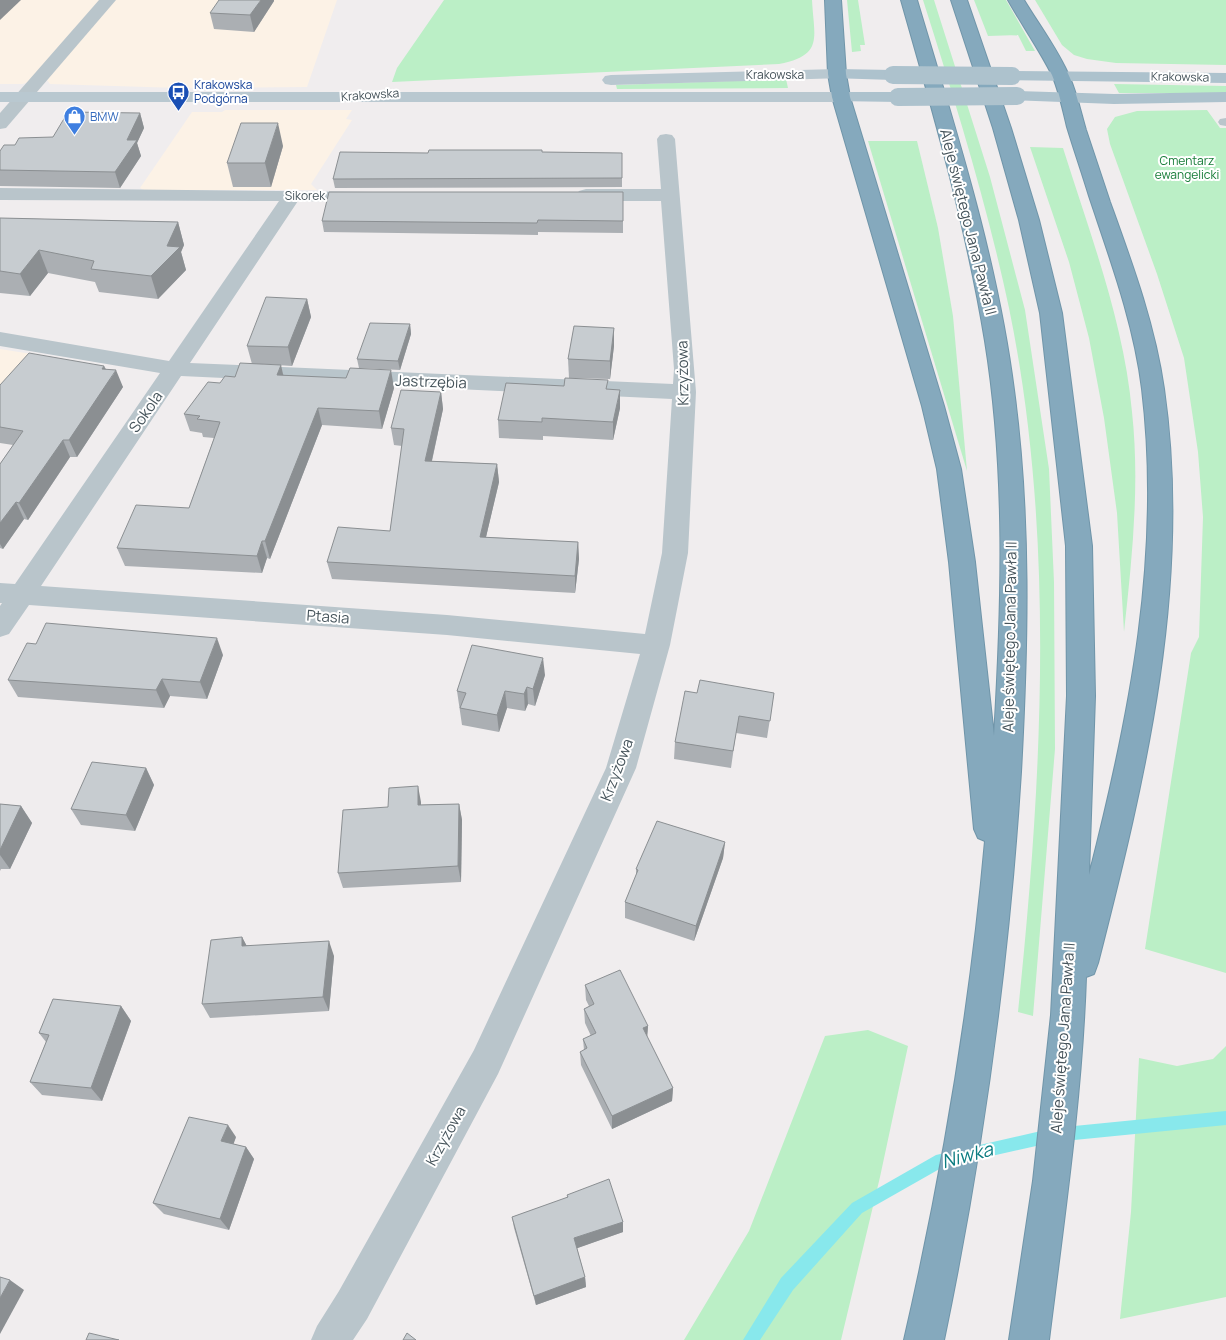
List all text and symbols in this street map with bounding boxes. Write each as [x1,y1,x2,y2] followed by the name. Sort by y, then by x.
[746,66,804,83] street label: Krakowska
[1151,67,1209,86] street label: Krakowska
[194,76,252,107] place label: Krakowska Podgórna
[166,80,190,111] bus stop icon: Krakowska Podgórna
[340,84,400,105] street label: Krakowska
[62,105,86,136] shop icon: BMW
[90,108,119,125] place label: BMW
[935,127,1002,317] street label: Aleje świętego Jana Pawła II
[1155,152,1219,183] park label: Cmentarz ewangelicki
[285,187,326,204] street label: Sikorek
[671,340,694,406] street label: Krzyżowa
[395,370,467,393] street label: Jastrzębia
[124,387,167,437] street label: Sokola
[997,541,1022,733] street label: Aleje świętego Jana Pawła II
[306,605,350,628] street label: Ptasia
[595,736,638,804] street label: Krzyżowa
[1045,942,1080,1134] street label: Aleje świętego Jana Pawła II
[421,1102,471,1169] street label: Krzyżowa
[939,1135,997,1174] water label: Niwka

